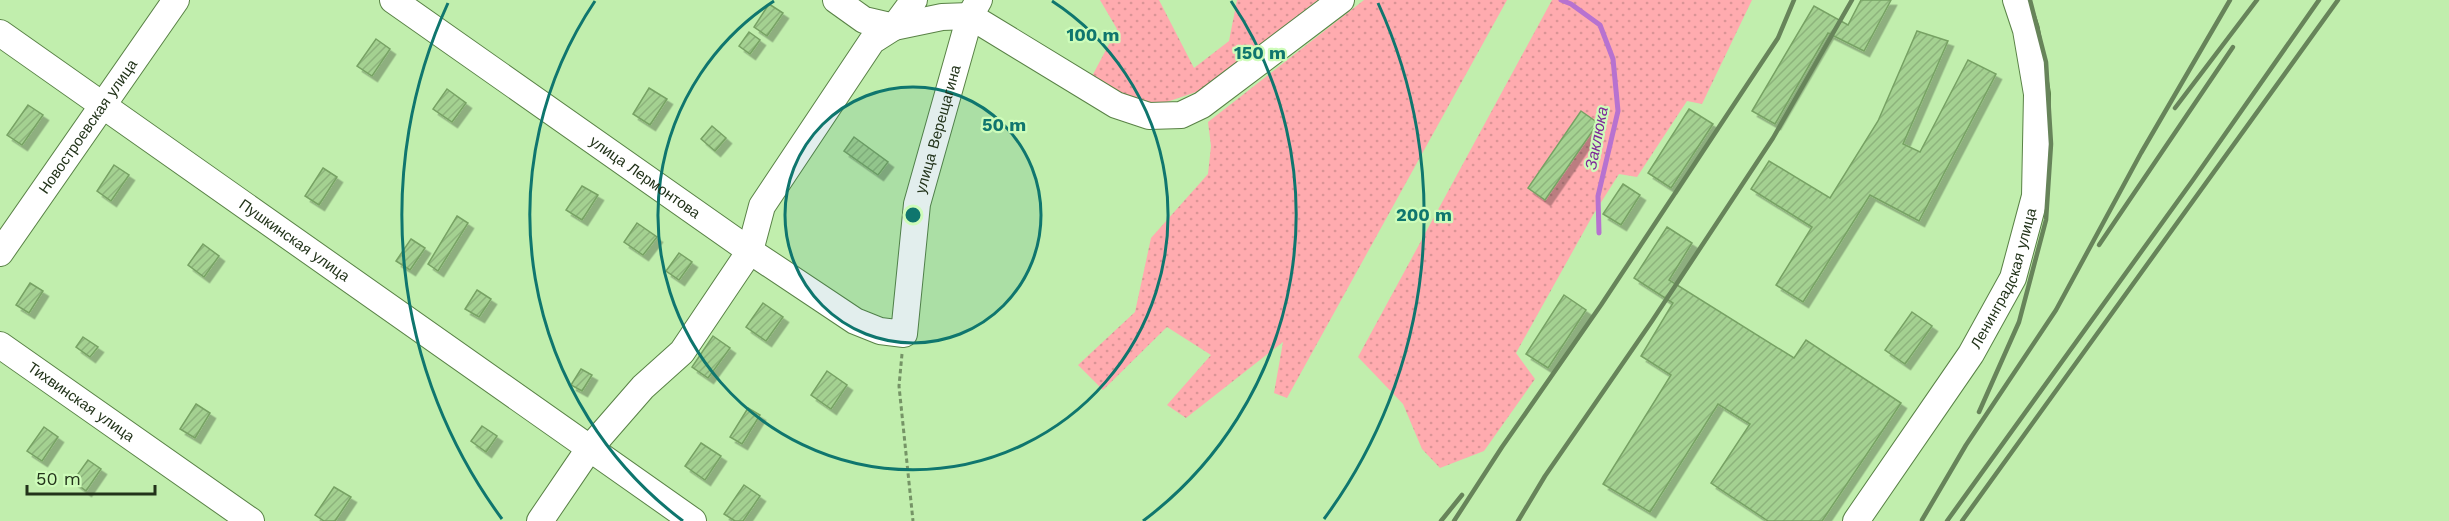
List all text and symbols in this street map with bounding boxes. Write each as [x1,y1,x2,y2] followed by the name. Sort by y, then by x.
[1066,24,1120,45] text: 100 m
[1234,42,1286,63] text: 150 m
[35,55,141,197] street label: Новостроевская улица
[911,62,965,196] street label: улица Верещагина
[1581,105,1612,171] water label: Заклюка
[982,114,1026,135] text: 50 m
[586,132,704,223] street label: улица Лермонтова
[236,195,354,286] street label: Пушкинская улица
[1396,204,1452,225] text: 200 m
[903,205,923,225] centre of rings
[1967,205,2041,352] street label: Ленинградская улица
[24,358,138,446] street label: Тихвинская улица
[27,458,154,496] scale bar
[36,468,81,489] text: 50 m

